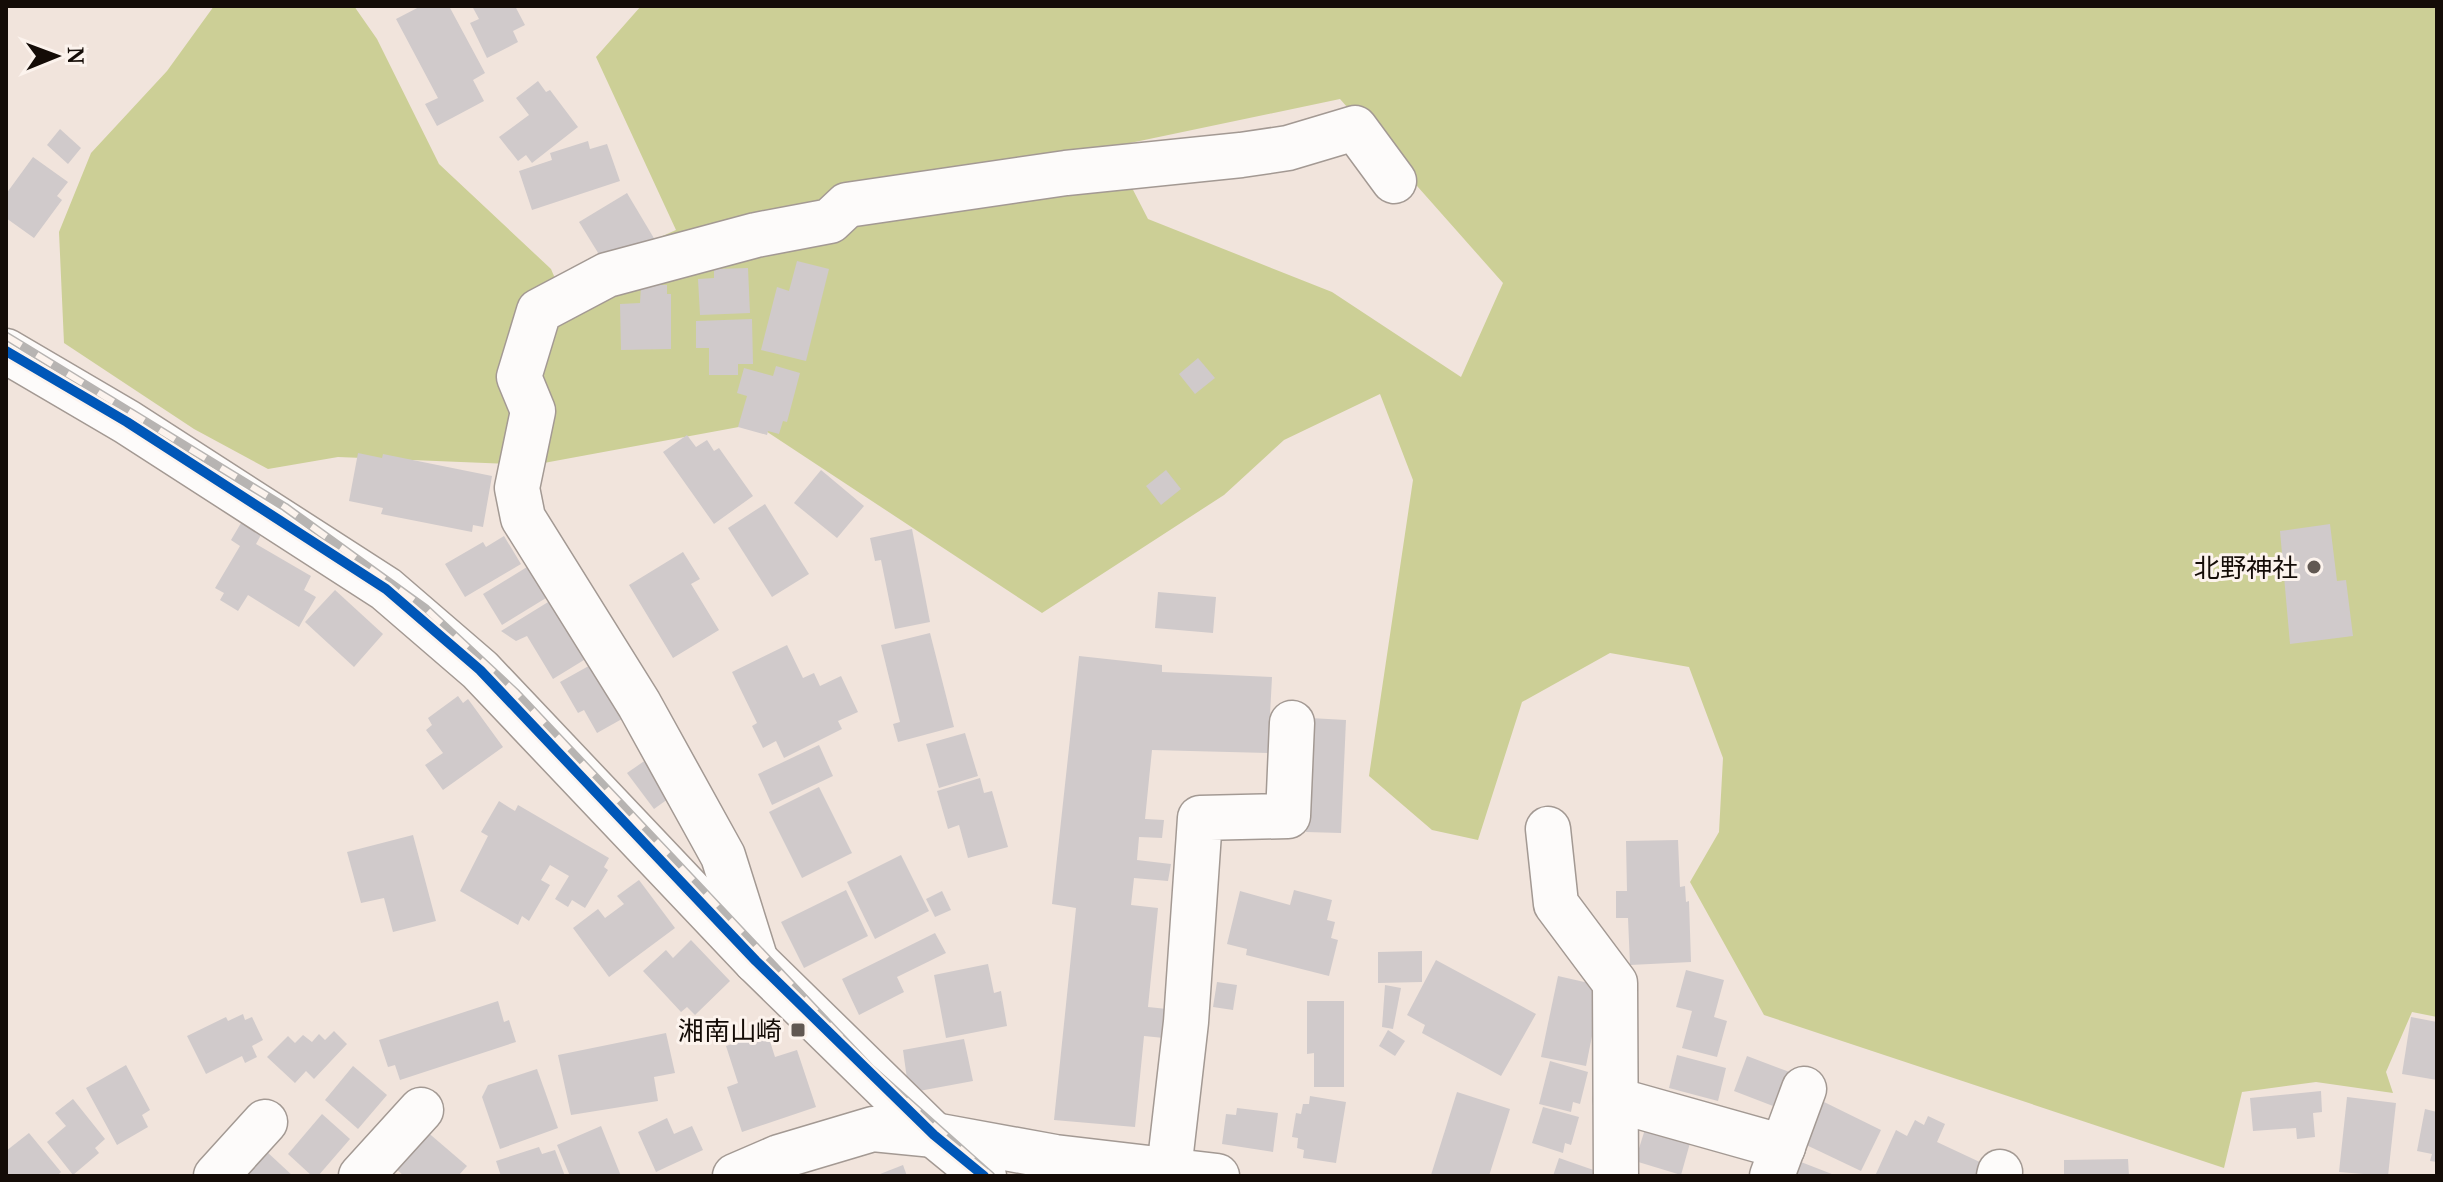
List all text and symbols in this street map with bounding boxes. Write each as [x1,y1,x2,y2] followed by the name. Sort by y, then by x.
[16,16,96,96] north arrow
[62,47,92,65] text: N
[2194,549,2298,585] place label: 北野神社
[2305,558,2323,576] marker: 北野神社
[678,1012,782,1048] place label: 湘南山崎
[789,1021,807,1039] marker: 湘南山崎

